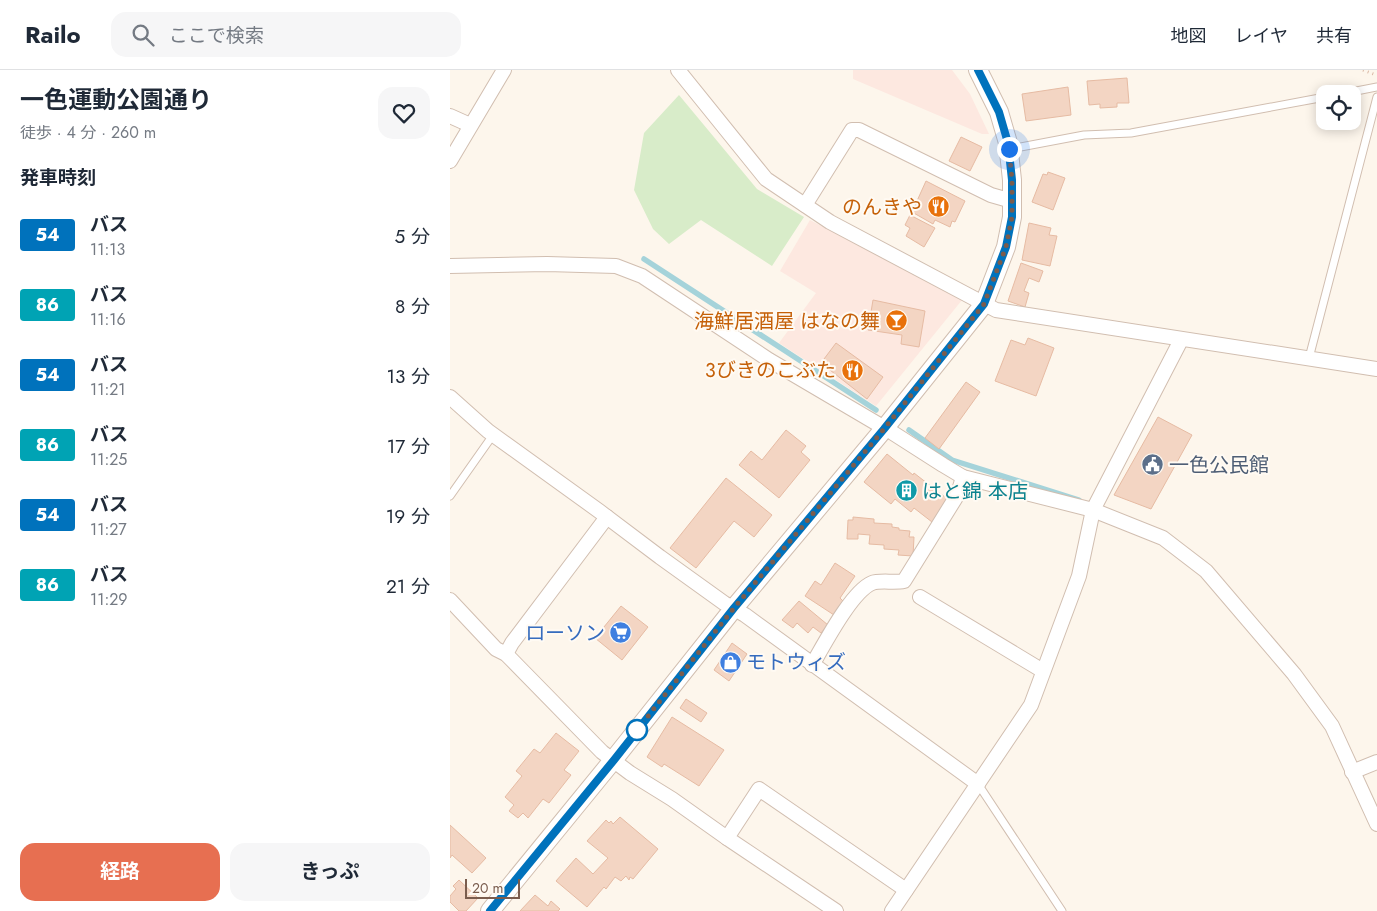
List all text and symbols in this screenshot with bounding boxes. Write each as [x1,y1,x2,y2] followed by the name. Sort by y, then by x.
[111,12,461,57] search box
[25,17,81,52] text: Railo
[129,21,157,49] icon: search
[169,22,264,49] text: ここで検索
[1171,23,1207,49] text: 地図
[1235,23,1288,49] text: レイヤ
[1316,23,1352,49] text: 共有
[20,82,212,117] text: 一色運動公園通り
[1316,85,1361,130] map controls
[1316,85,1361,130] button: locate
[378,87,430,139] button: heart
[20,121,156,144] text: 徒歩 · 4 分 · 260 m
[997,137,1022,162] your location
[20,164,96,191] text: 発車時刻
[842,193,922,222] place label: のんきや
[926,195,950,219] restaurant icon: のんきや
[90,211,128,238] text: バス
[35,222,60,248] text: 54
[395,223,430,250] text: 5 分
[90,238,125,261] text: 11:13
[90,281,128,308] text: バス
[36,292,59,318] text: 86
[395,293,430,320] text: 8 分
[694,307,880,336] place label: 海鮮居酒屋 はなの舞
[90,308,126,331] text: 11:16
[884,309,908,333] bar icon: 海鮮居酒屋 はなの舞
[90,351,128,378] text: バス
[704,356,836,385] place label: ３びきのこぶた
[840,358,864,382] restaurant icon: ３びきのこぶた
[35,362,60,388] text: 54
[386,363,430,390] text: 13 分
[90,378,126,401] text: 11:21
[90,421,128,448] text: バス
[36,432,59,458] text: 86
[387,433,430,460] text: 17 分
[90,448,127,471] text: 11:25
[1169,451,1269,480] place label: 一色公民館
[1141,453,1165,477] public building icon: 一色公民館
[922,477,1028,506] place label: はと錦 本店
[894,479,918,503] building icon: はと錦 本店
[90,491,128,518] text: バス
[35,502,60,528] text: 54
[386,503,430,530] text: 19 分
[90,518,127,541] text: 11:27
[90,561,128,588] text: バス
[36,572,59,598] text: 86
[386,573,430,600] text: 21 分
[90,588,128,611] text: 11:29
[525,619,605,648] place label: ローソン
[609,621,633,645] supermarket icon: ローソン
[746,648,846,677] place label: モトウィズ
[718,650,742,674] shop icon: モトウィズ
[626,719,648,741] unlabelled marker
[20,843,220,901] button: 経路
[230,843,430,901] button: きっぷ
[465,876,520,899] scale bar
[472,878,504,898] text: 20 m

